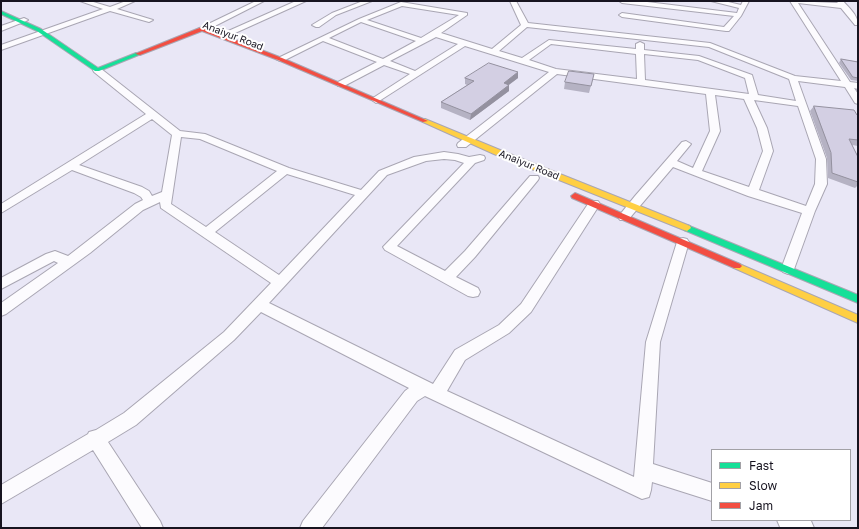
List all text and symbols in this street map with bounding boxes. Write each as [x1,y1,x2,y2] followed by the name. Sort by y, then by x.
[201,19,265,53] street label: Anaiyur Road
[497,148,561,182] street label: Anaiyur Road
[711,449,851,521] legend
[749,458,774,473] text: Fast
[749,478,777,493] text: Slow
[749,498,773,513] text: Jam

